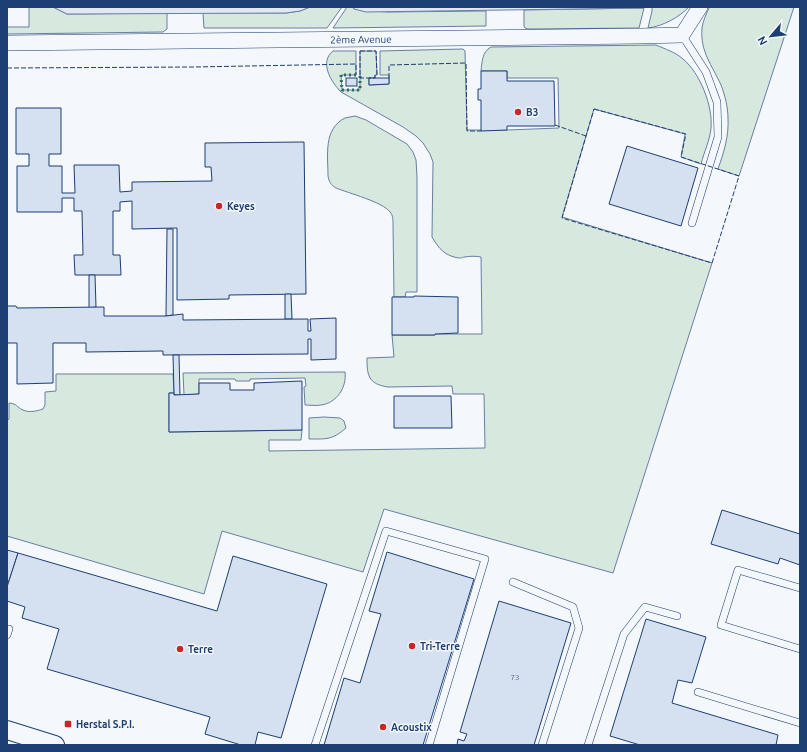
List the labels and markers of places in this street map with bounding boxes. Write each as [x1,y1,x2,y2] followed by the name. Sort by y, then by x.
[513,107,523,117] marker: B3
[526,107,538,118] place label: B3
[214,201,224,211] marker: Keyes
[227,201,255,212] place label: Keyes
[407,641,417,651] marker: Tri-Terre
[420,641,460,652] place label: Tri-Terre
[175,644,185,654] marker: Terre
[188,644,213,655] place label: Terre
[63,719,73,729] marker: Herstal S.P.I.
[76,719,135,730] place label: Herstal S.P.I.
[378,722,388,732] marker: Acoustix
[391,722,432,733] place label: Acoustix

